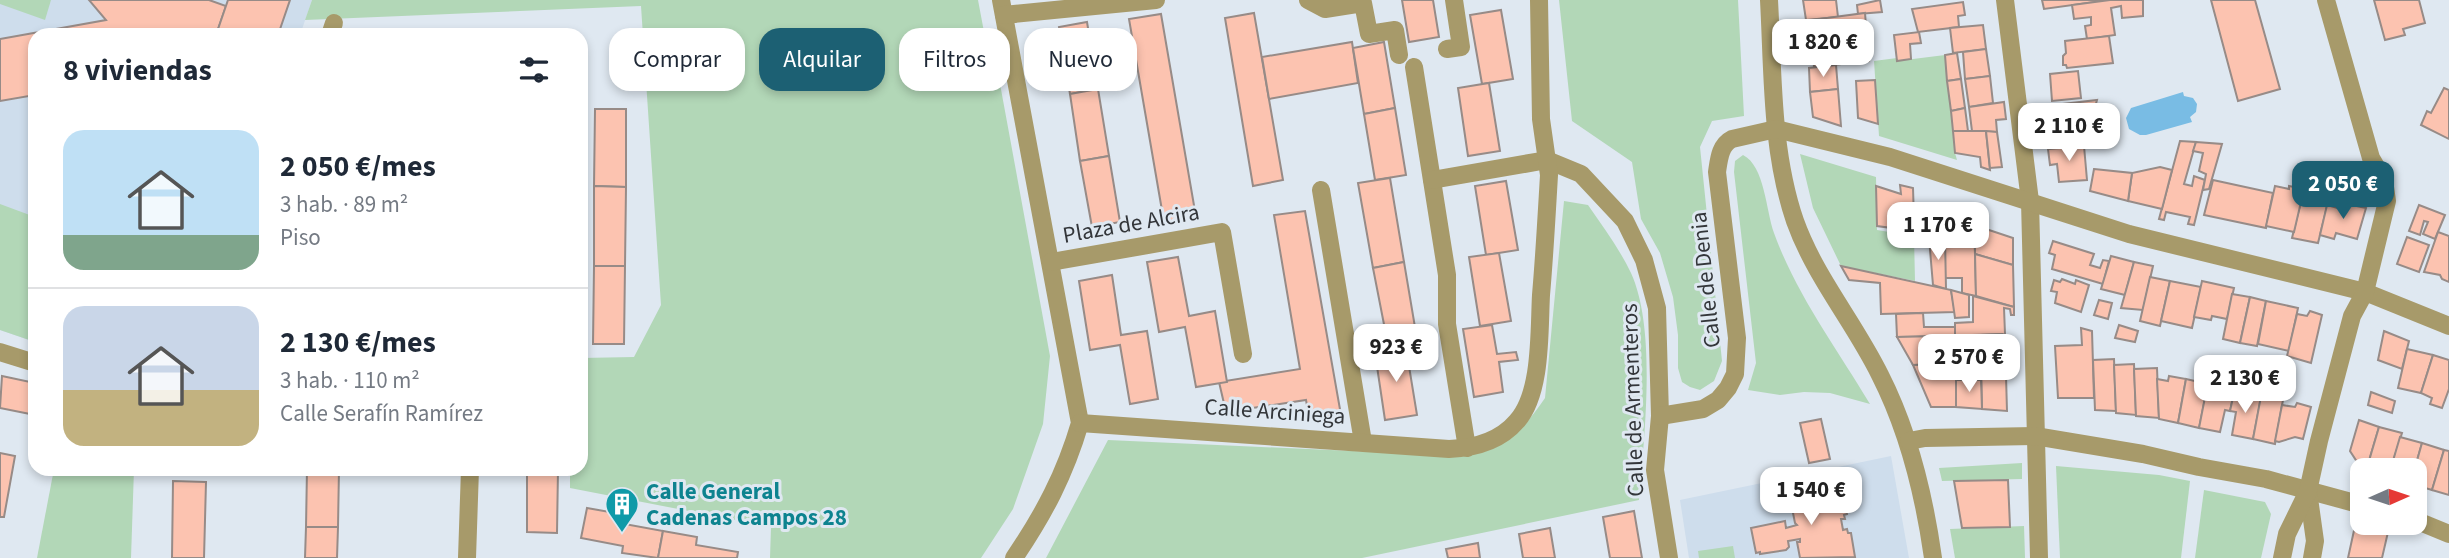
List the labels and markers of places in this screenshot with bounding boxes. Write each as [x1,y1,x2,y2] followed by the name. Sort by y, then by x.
[1758,20,1888,79] pin: 1 820 €
[2004,104,2134,163] pin: 2 110 €
[2278,162,2408,221] pin: 2 050 €
[1873,202,2003,262] pin: 1 170 €
[1347,324,1445,384] pin: 923 €
[1904,334,2034,394] pin: 2 570 €
[2180,356,2310,415] pin: 2 130 €
[1746,468,1876,527] pin: 1 540 €
[646,475,847,534] place label: Calle General Cadenas Campos 28
[603,485,641,534] building icon: Calle General Cadenas Campos 28

